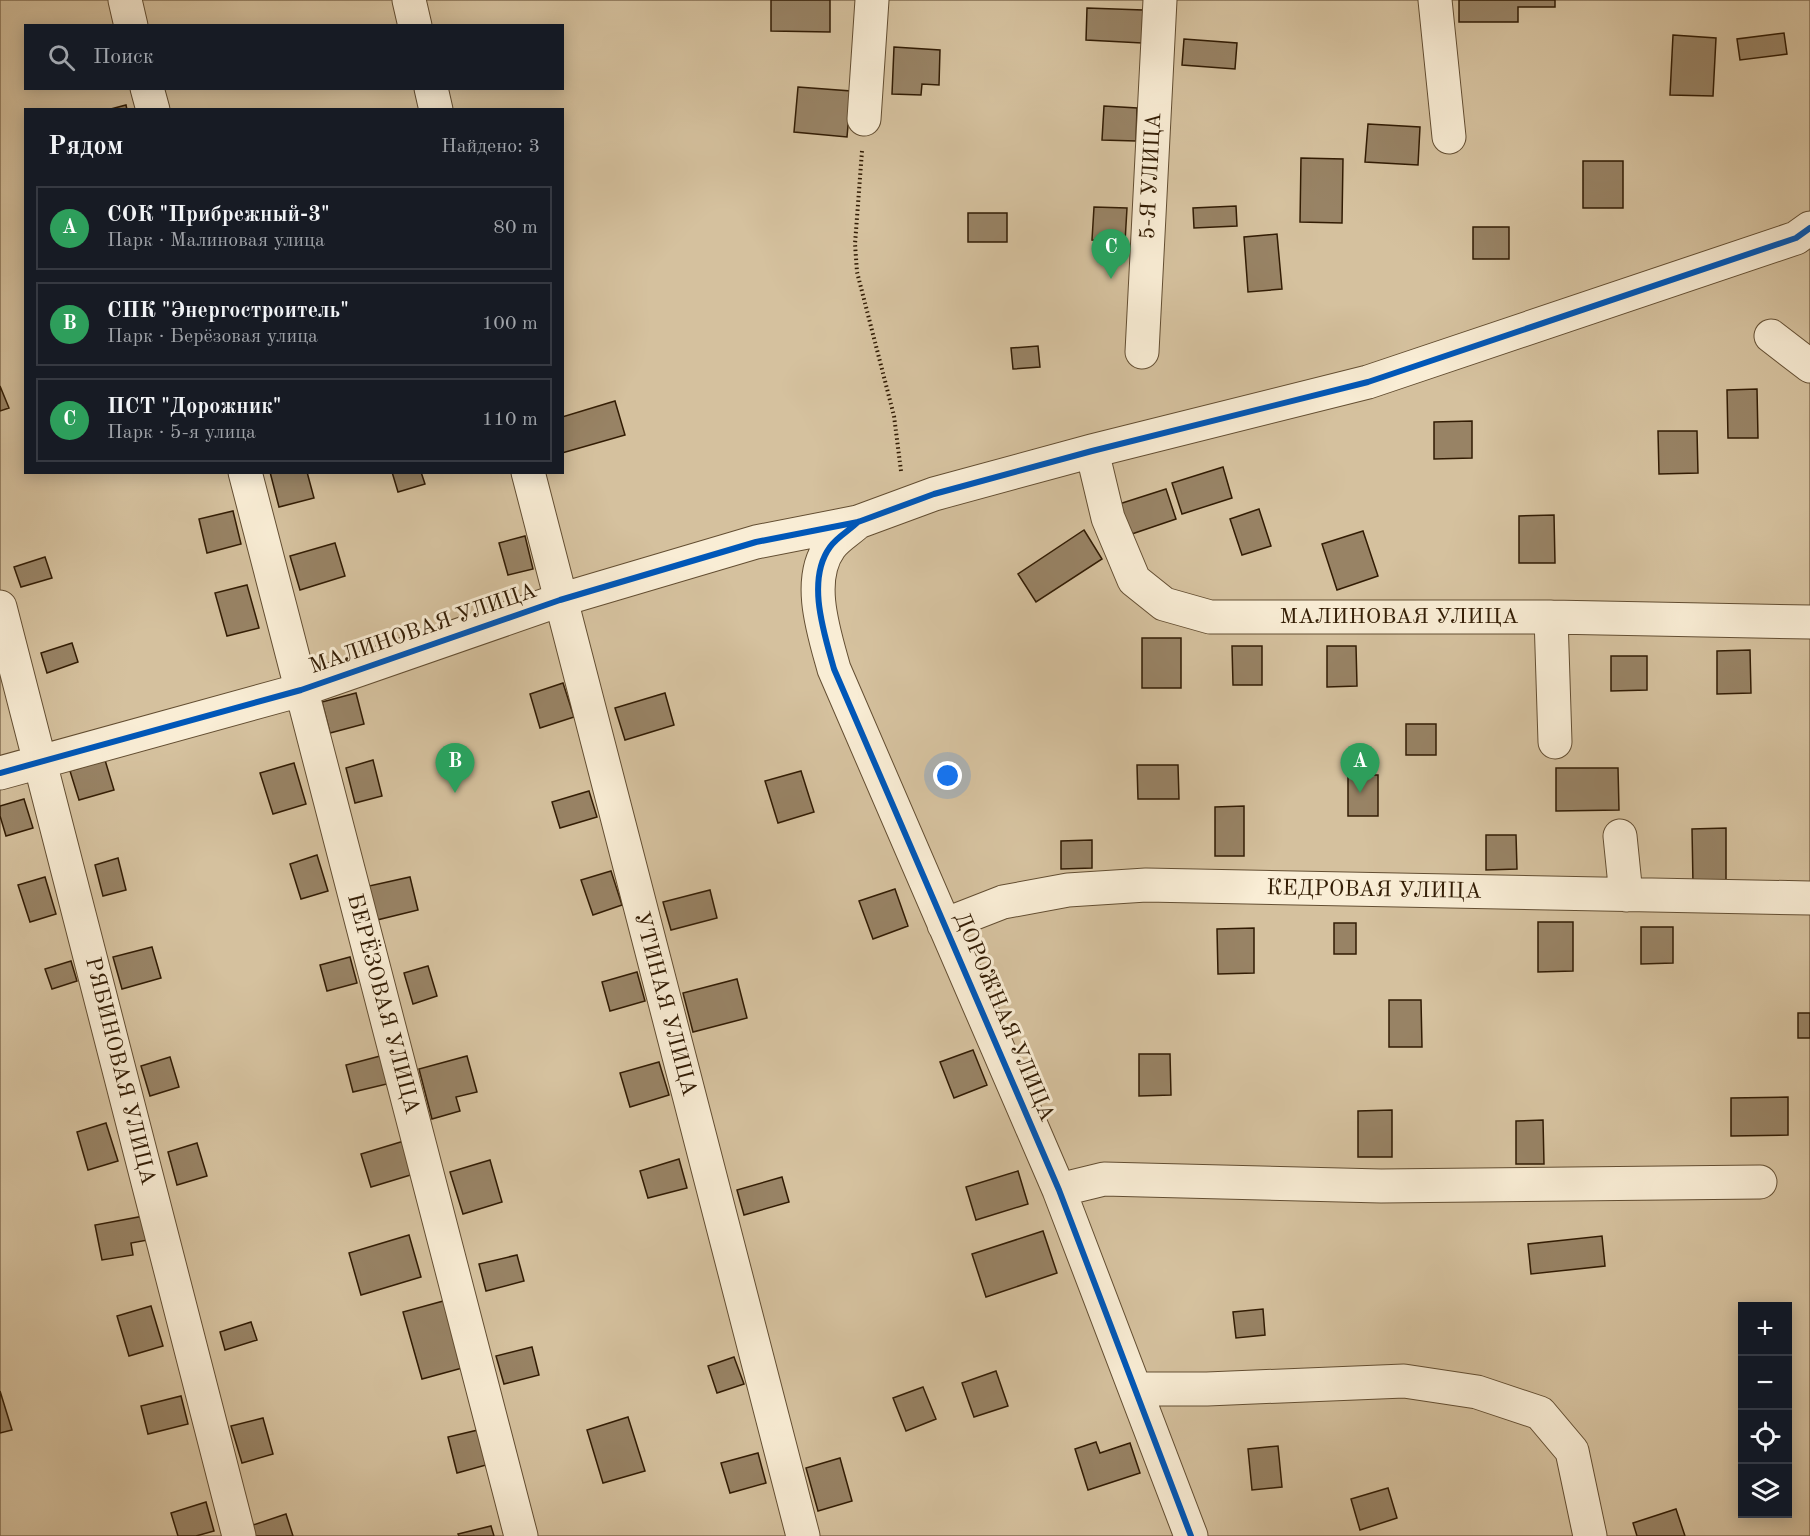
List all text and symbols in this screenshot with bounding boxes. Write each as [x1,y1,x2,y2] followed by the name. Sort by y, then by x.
[24,24,564,90] search box
[45,41,78,74] icon: search
[93,46,154,68] text: Поиск
[1137,112,1165,240] street label: 5-Я УЛИЦА
[48,134,123,160] text: Рядом
[441,137,540,157] text: Найдено: 3
[107,204,330,226] text: СОК "Прибрежный-3"
[62,218,77,238] text: A
[493,218,538,238] text: 80 m
[1092,230,1130,279] pin: C
[107,231,325,251] text: Парк · Малиновая улица
[107,300,349,322] text: СПК "Энергостроитель"
[62,314,77,334] text: B
[482,314,538,334] text: 100 m
[107,327,318,347] text: Парк · Берёзовая улица
[107,396,282,418] text: ПСТ "Дорожник"
[63,410,76,430] text: C
[482,410,538,430] text: 110 m
[107,423,256,443] text: Парк · 5-я улица
[306,580,540,678] street label: МАЛИНОВАЯ УЛИЦА
[1280,606,1519,628] street label: МАЛИНОВАЯ УЛИЦА
[436,744,474,793] pin: B
[1340,744,1380,793] pin: A
[933,761,962,790] your location
[1266,877,1482,903] street label: КЕДРОВАЯ УЛИЦА
[343,891,426,1117] street label: БЕРЁЗОВАЯ УЛИЦА
[630,909,700,1099] street label: УТИНАЯ УЛИЦА
[950,909,1058,1125] street label: ДОРОЖНАЯ УЛИЦА
[81,955,159,1187] street label: РЯБИНОВАЯ УЛИЦА
[1738,1302,1792,1518] map controls
[1738,1302,1792,1356] button: +
[1738,1356,1792,1410] button: −
[1738,1410,1792,1464] button: locate
[1738,1464,1792,1518] button: layers

